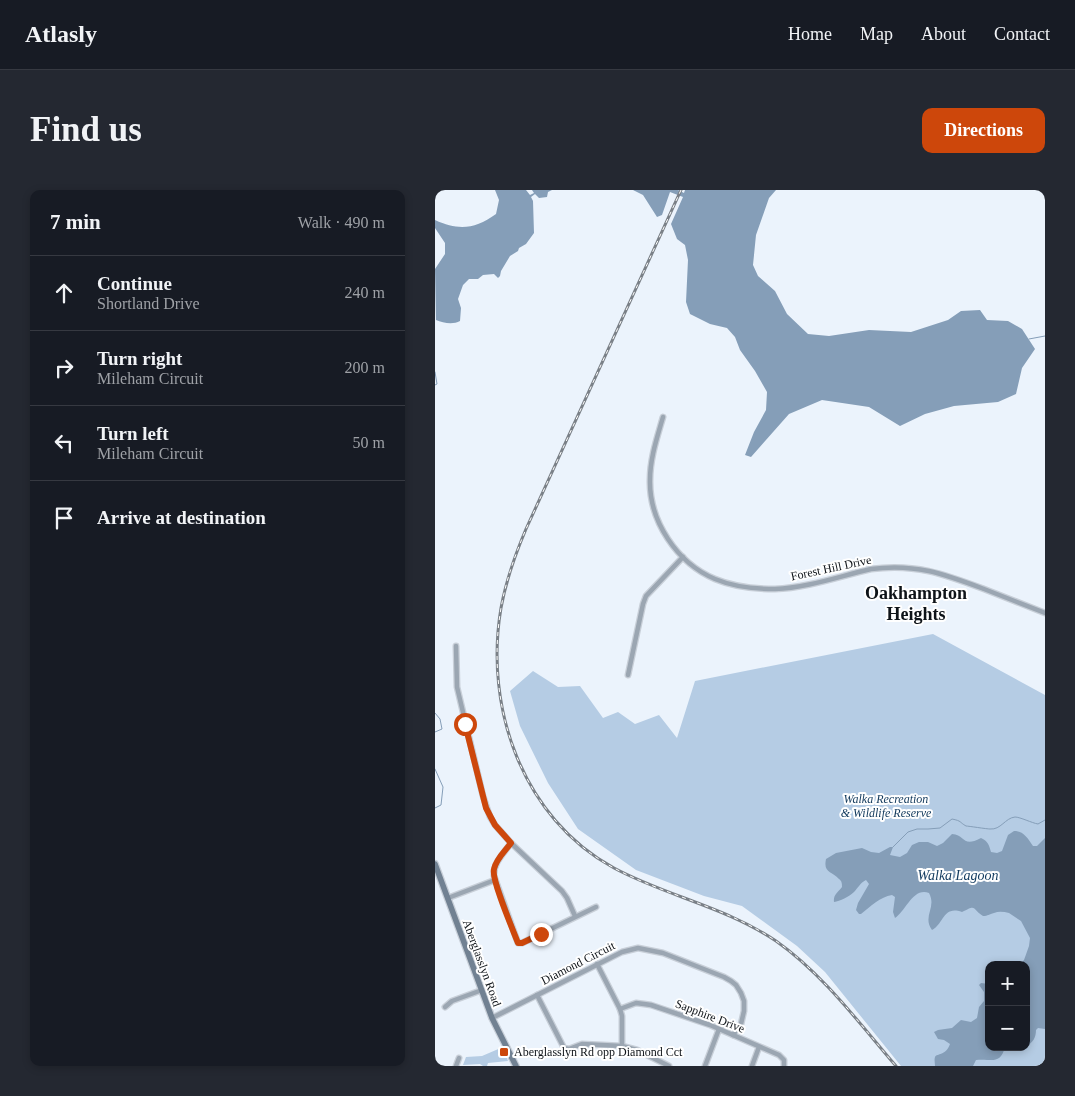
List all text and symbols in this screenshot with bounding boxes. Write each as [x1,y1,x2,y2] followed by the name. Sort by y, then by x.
[25,21,97,47] text: Atlasly
[788,24,832,44] text: Home
[860,24,893,44] text: Map
[921,24,966,44] text: About
[994,24,1050,44] text: Contact
[922,108,1045,153] button: Directions
[30,110,142,149] text: Find us
[50,210,101,234] text: 7 min
[298,214,385,231] text: Walk · 490 m
[97,273,172,294] text: Continue
[50,279,78,307] icon: ahead
[345,284,385,301] text: 240 m
[97,295,200,312] text: Shortland Drive
[97,348,182,369] text: Turn right
[50,354,78,382] icon: right
[345,359,385,376] text: 200 m
[97,370,203,387] text: Mileham Circuit
[97,423,169,444] text: Turn left
[50,429,78,457] icon: left
[353,434,385,451] text: 50 m
[97,445,203,462] text: Mileham Circuit
[50,504,78,532] icon: arrive
[97,507,266,528] text: Arrive at destination
[789,553,873,583] street label: Forest Hill Drive
[865,583,967,624] district label: Oakhampton Heights
[454,713,477,736] route start
[841,792,932,820] park label: Walka Recreation & Wildlife Reserve
[918,868,998,883] water label: Walka Lagoon
[460,918,504,1008] street label: Aberglasslyn Road
[530,923,553,946] route end
[539,938,618,988] street label: Diamond Circuit
[985,961,1030,1051] map controls
[985,961,1030,1006] button: +
[673,996,747,1036] street label: Sapphire Drive
[985,1006,1030,1051] button: −
[514,1045,683,1059] place label: Aberglasslyn Rd opp Diamond Cct
[498,1046,510,1058] marker: Aberglasslyn Rd opp Diamond Cct

